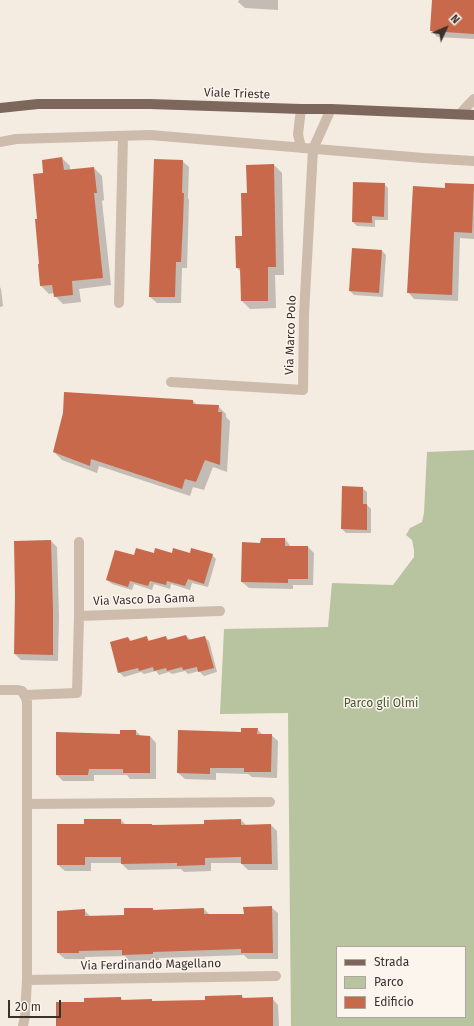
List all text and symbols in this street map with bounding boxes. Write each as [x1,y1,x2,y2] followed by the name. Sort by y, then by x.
[426,8,466,48] north arrow
[448,12,462,26] text: N
[204,86,270,102] street label: Viale Trieste
[282,295,300,375] street label: Via Marco Polo
[93,591,195,609] street label: Via Vasco Da Gama
[344,697,418,711] park label: Parco gli Olmi
[336,946,466,1018] legend
[374,955,409,969] text: Strada
[81,957,221,973] street label: Via Ferdinando Magellano
[374,975,404,989] text: Parco
[10,992,63,1018] scale bar
[374,995,414,1009] text: Edificio
[15,1000,41,1014] text: 20 m

